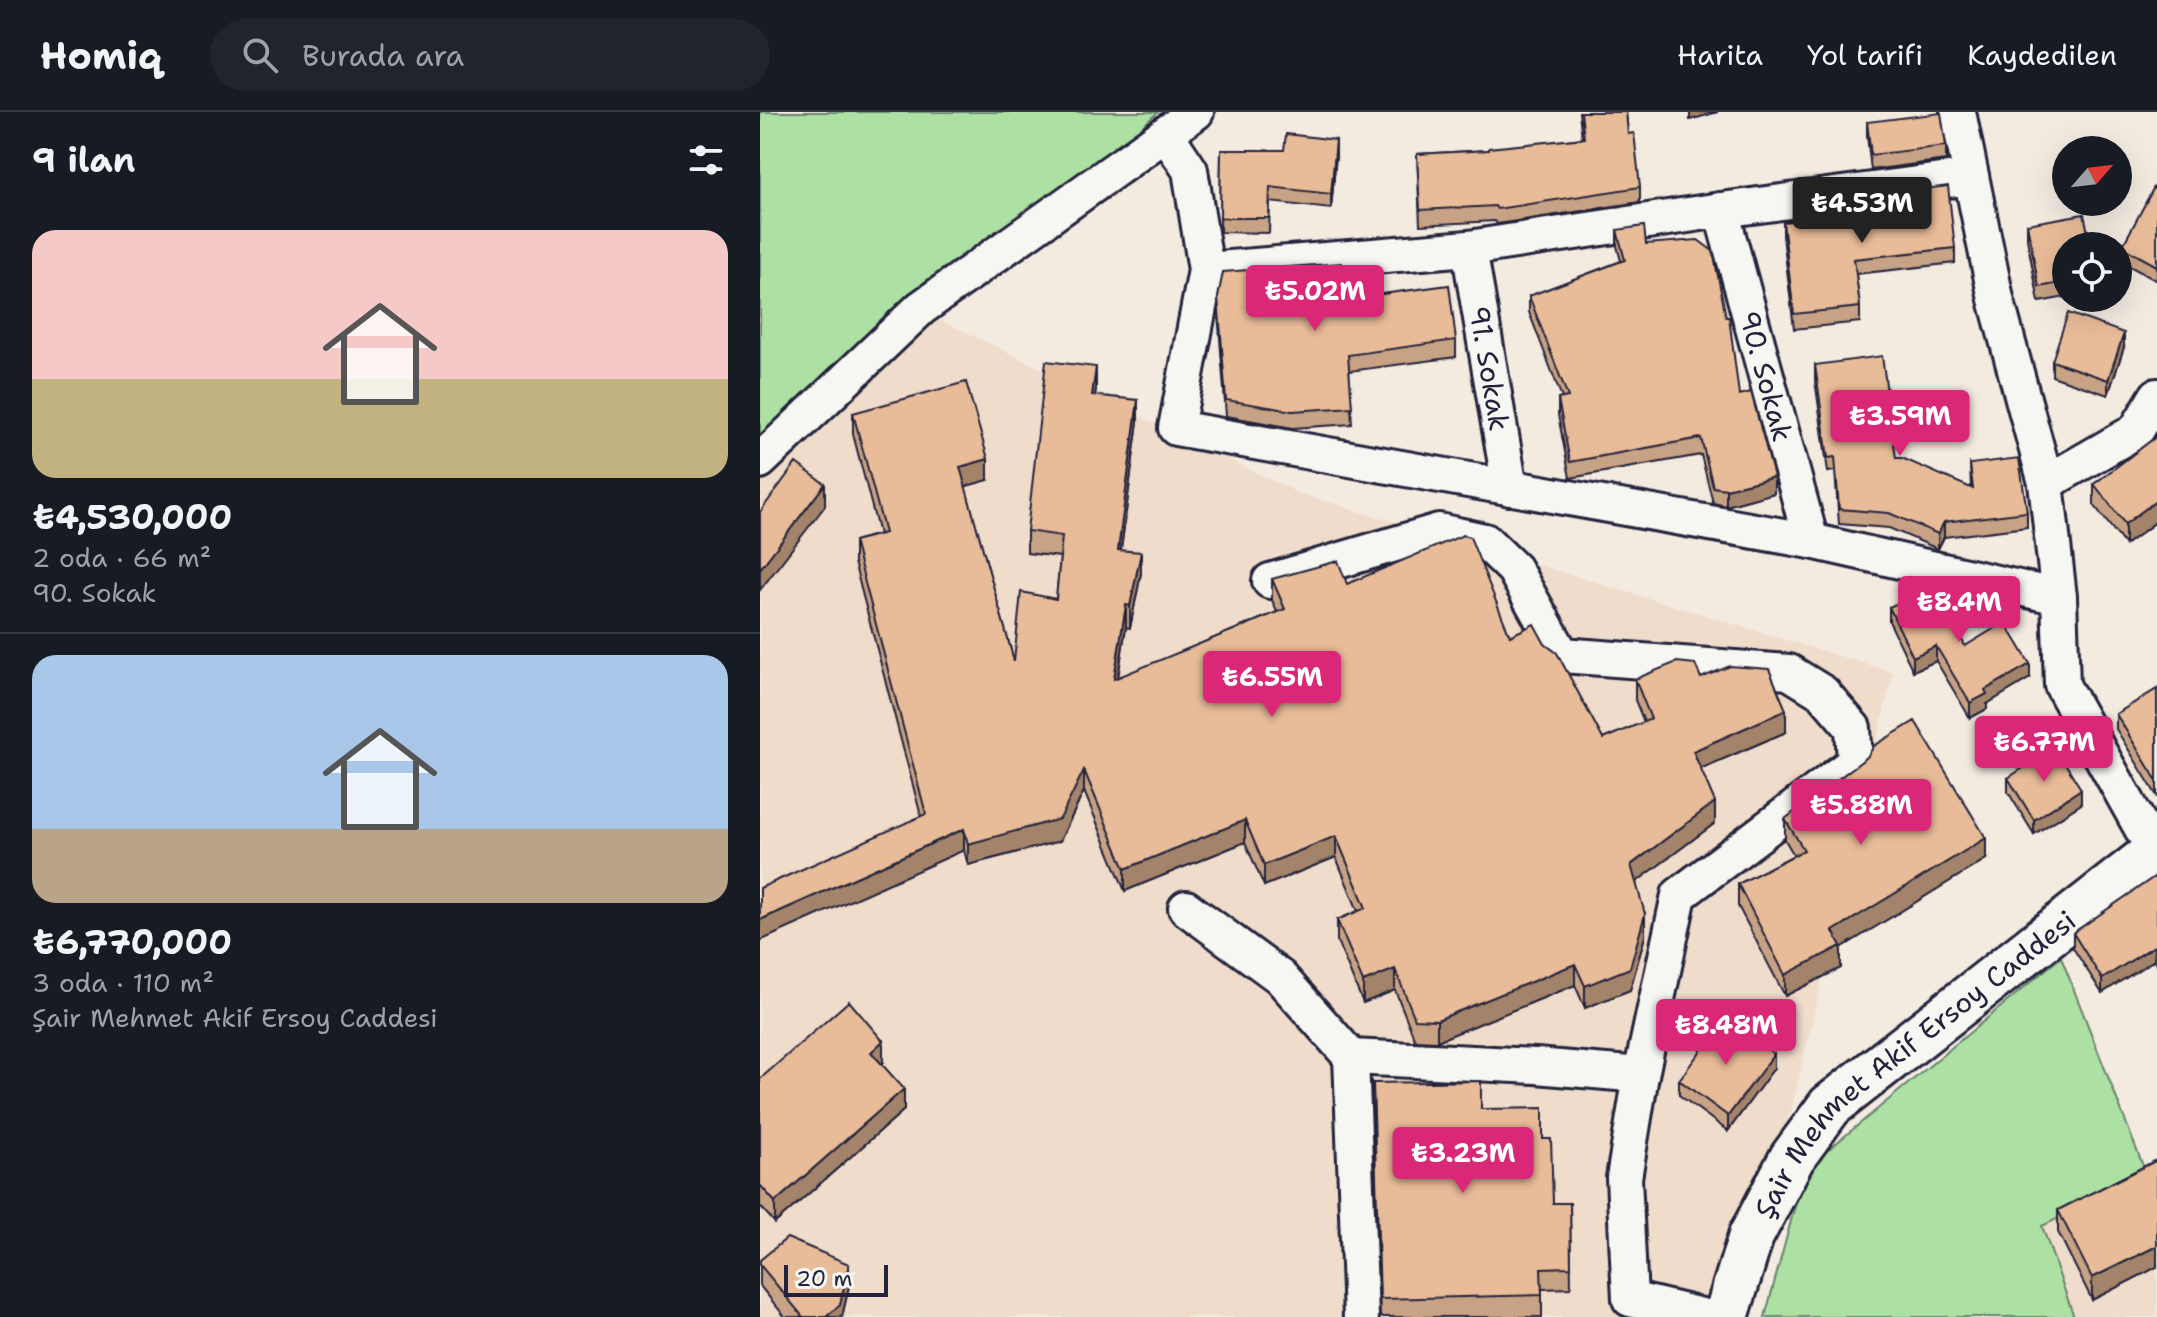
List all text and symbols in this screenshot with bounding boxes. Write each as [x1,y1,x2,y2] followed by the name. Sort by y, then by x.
[210,19,770,91] search box
[40,30,162,81] text: Homiq
[238,33,282,77] icon: search
[302,35,464,76] text: Burada ara
[1677,36,1763,74] text: Harita
[1807,36,1923,74] text: Yol tarifi
[1967,36,2117,74] text: Kaydedilen
[2052,136,2132,216] north arrow
[2052,136,2132,312] map controls
[32,137,135,183] text: 9 ilan
[684,138,728,182] icon: filters
[1797,177,1927,245] pin: ₺4.53M
[1811,185,1913,220] text: ₺4.53M
[2052,232,2132,312] button: locate
[1250,265,1380,333] pin: ₺5.02M
[1264,273,1366,308] text: ₺5.02M
[308,282,452,426] icon: home
[1460,303,1519,434] street label: 91. Sokak
[1730,306,1802,446] street label: 90. Sokak
[1835,390,1965,458] pin: ₺3.59M
[1848,398,1952,433] text: ₺3.59M
[32,494,232,540] text: ₺4,530,000
[32,540,212,575] text: 2 oda · 66 m²
[32,575,156,610] text: 90. Sokak
[1903,576,2015,644] pin: ₺8.4M
[1916,584,2002,619] text: ₺8.4M
[1207,651,1337,719] pin: ₺6.55M
[1221,659,1323,694] text: ₺6.55M
[308,707,452,851] icon: home
[1979,716,2109,784] pin: ₺6.77M
[1993,724,2095,759] text: ₺6.77M
[1796,779,1926,847] pin: ₺5.88M
[1809,787,1913,822] text: ₺5.88M
[1745,902,2084,1225] street label: Şair Mehmet Akif Ersoy Caddesi
[32,919,232,965] text: ₺6,770,000
[32,965,214,1000] text: 3 oda · 110 m²
[1661,999,1791,1067] pin: ₺8.48M
[32,1000,438,1035] text: Şair Mehmet Akif Ersoy Caddesi
[1674,1007,1778,1042] text: ₺8.48M
[1398,1127,1528,1195] pin: ₺3.23M
[1411,1135,1515,1170] text: ₺3.23M
[784,1261,888,1297] scale bar
[796,1264,853,1293] text: 20 m

